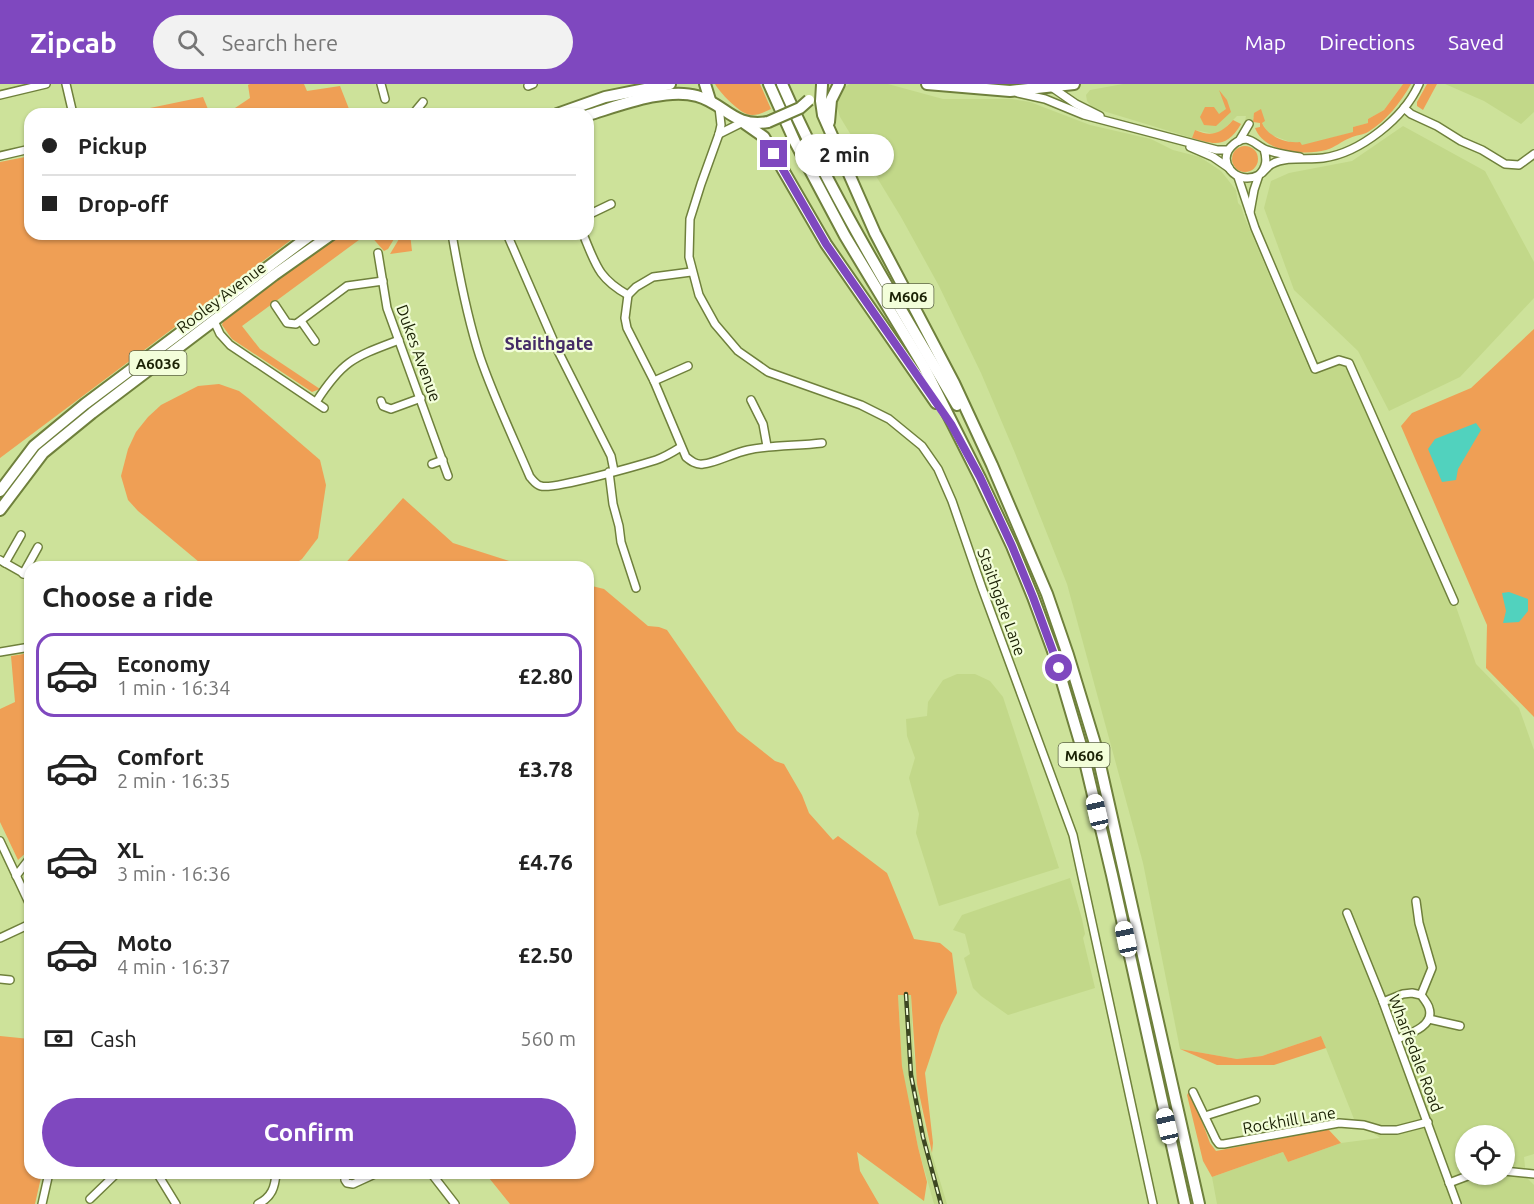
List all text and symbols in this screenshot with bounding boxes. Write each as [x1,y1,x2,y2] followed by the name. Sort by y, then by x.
[153,15,573,69] search box
[174,26,207,59] icon: search
[30,27,117,58] text: Zipcab
[222,30,338,55] text: Search here
[1245,30,1286,54] text: Map
[1319,30,1415,54] text: Directions
[1448,30,1504,54] text: Saved
[78,133,147,158] text: Pickup
[795,133,894,175] callout: 2 min
[760,140,787,167] route end
[819,143,870,166] text: 2 min
[78,191,168,216] text: Drop-off
[173,258,269,336] street label: Rooley Avenue
[882,284,934,308] road number: M606
[393,302,445,404] street label: Dukes Avenue
[505,333,594,353] district label: Staithgate
[130,351,186,375] road number: A6036
[974,546,1030,658] street label: Staithgate Lane
[42,582,214,612] text: Choose a ride
[45,648,99,702] icon: car
[117,651,210,676] text: Economy
[1045,654,1072,681] route start
[518,663,573,688] text: £2.80
[117,676,231,699] text: 1 min · 16:34
[45,741,99,795] icon: car
[1058,743,1110,767] road number: M606
[117,744,204,769] text: Comfort
[518,756,573,781] text: £3.78
[117,769,231,792] text: 2 min · 16:35
[1084,792,1110,832] car
[45,834,99,888] icon: car
[117,837,144,862] text: XL
[518,849,573,874] text: £4.76
[117,862,231,885] text: 3 min · 16:36
[1113,920,1139,958] car
[45,927,99,981] icon: car
[117,930,172,955] text: Moto
[518,942,573,967] text: £2.50
[117,955,231,978] text: 4 min · 16:37
[1385,992,1447,1114] street label: Wharfedale Road
[42,1022,75,1055] icon: cash
[90,1026,137,1051] text: Cash
[520,1027,576,1050] text: 560 m
[42,1098,576,1167] button: Confirm
[1241,1103,1337,1137] street label: Rockhill Lane
[1154,1106,1180,1146] car
[1455,1125,1515,1185] map controls
[1455,1125,1515,1185] button: locate

